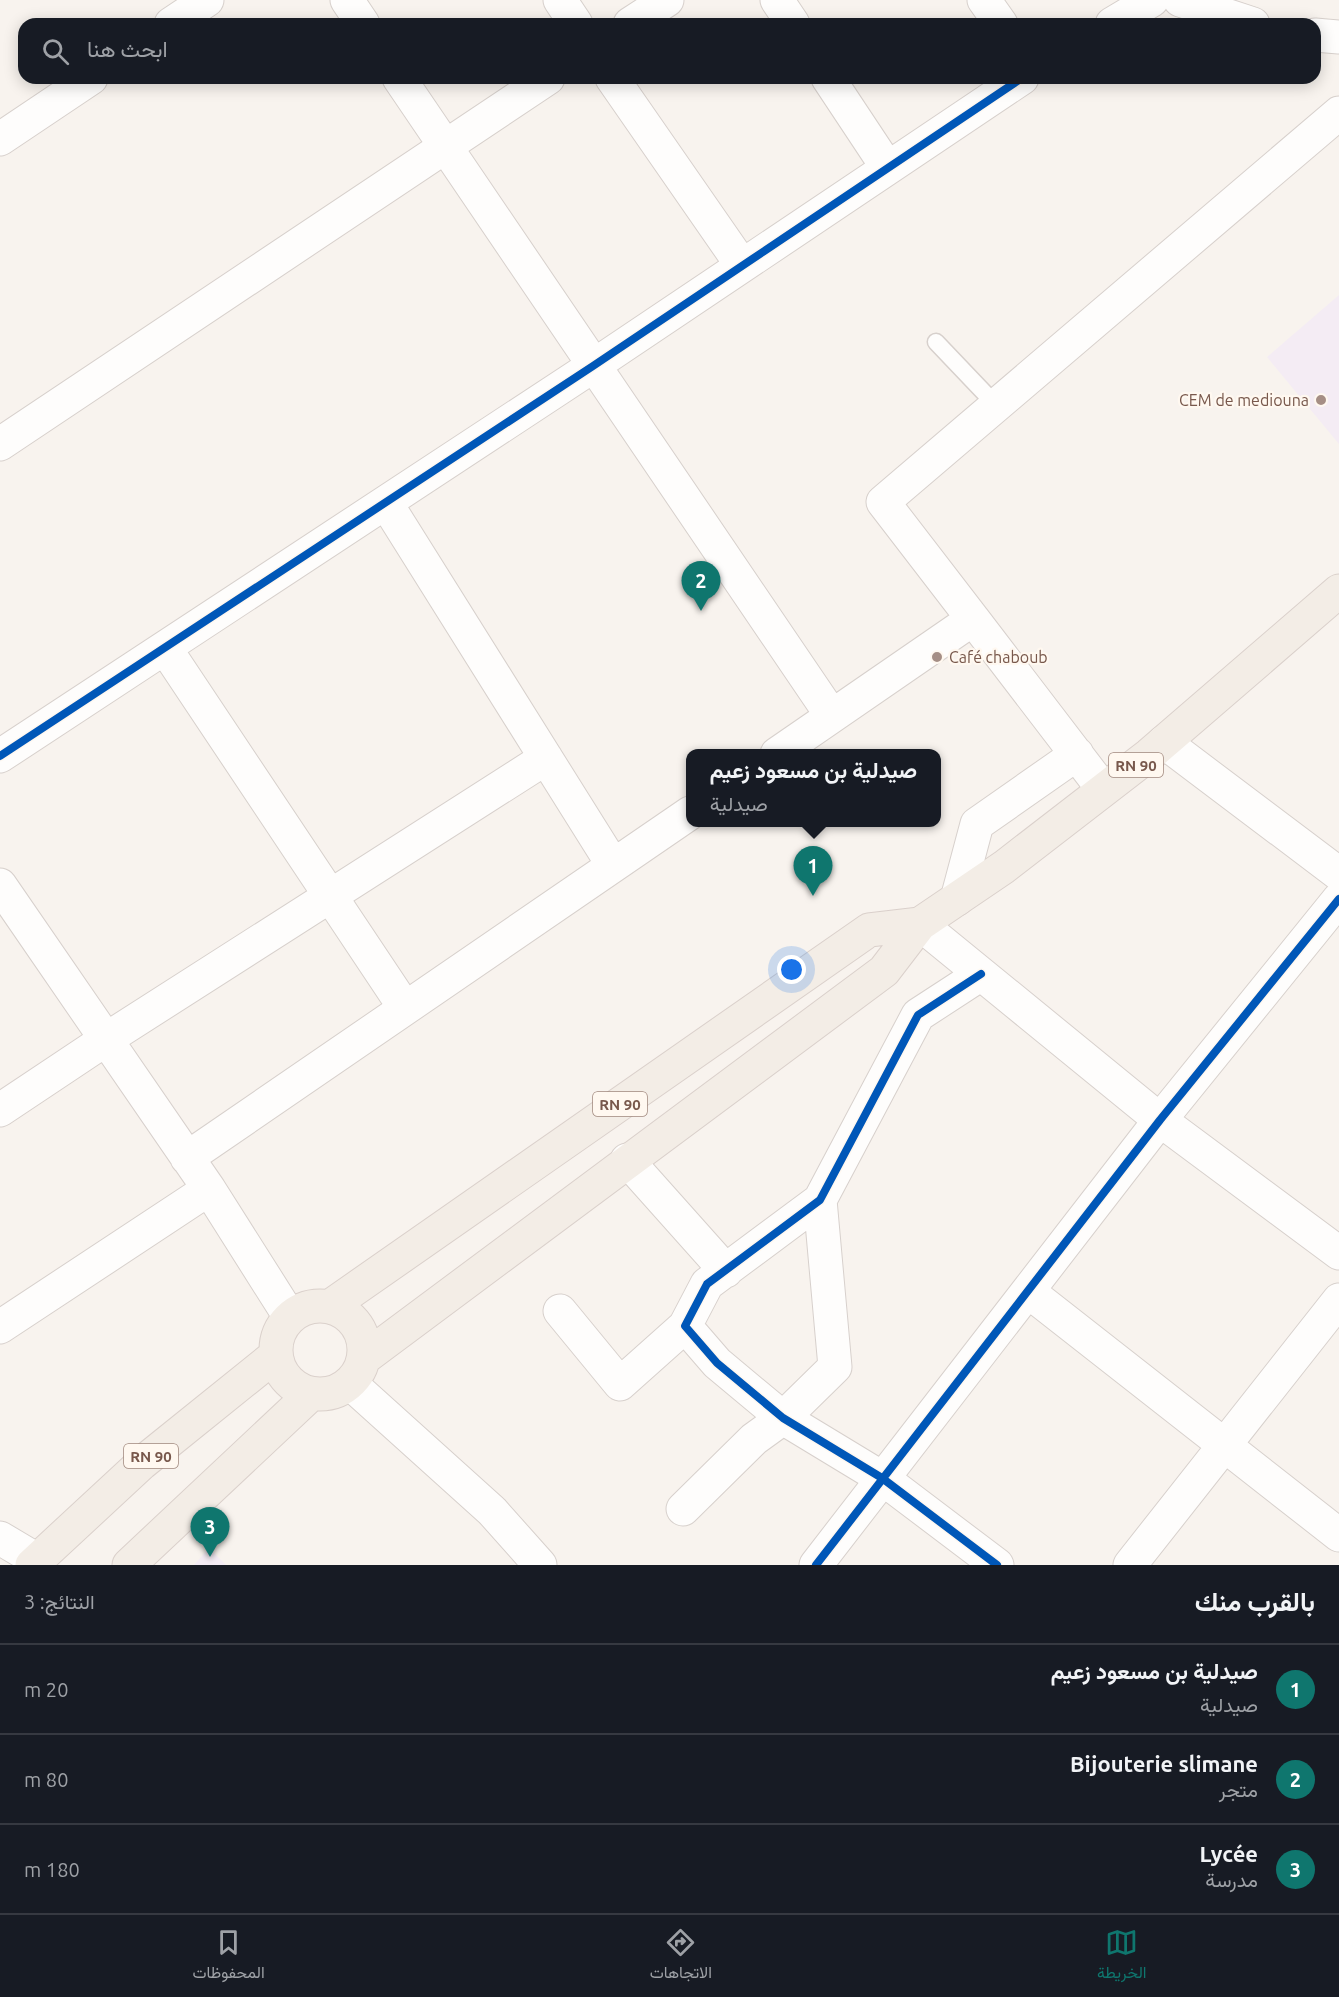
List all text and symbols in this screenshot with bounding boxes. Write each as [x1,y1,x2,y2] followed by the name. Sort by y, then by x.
[18,18,1321,84] search box
[39,35,72,68] icon: search
[87,36,168,61] text: ابحث هنا
[1179,391,1309,409] place label: CEM de mediouna
[1314,393,1328,407] marker: CEM de mediouna
[682,562,720,611] pin: 2
[949,648,1048,666] place label: Café chaboub
[930,650,944,664] marker: Café chaboub
[686,749,941,827] popup
[1109,753,1163,777] road number: RN 90
[710,757,917,782] text: صيدلية بن مسعود زعيم
[710,792,768,815] text: صيدلية
[794,846,832,896] pin: 1
[777,955,806,984] your location
[593,1092,647,1116] road number: RN 90
[124,1444,178,1468] road number: RN 90
[190,1508,230,1557] pin: 3
[1195,1587,1315,1616] text: بالقرب منك
[24,1590,95,1613] text: النتائج: 3
[1051,1658,1258,1683] text: صيدلية بن مسعود زعيم
[24,1678,68,1701] text: 20 m
[1290,1678,1301,1701] text: 1
[1200,1693,1258,1716] text: صيدلية
[1070,1751,1258,1776] text: Bijouterie slimane
[24,1768,68,1791] text: 80 m
[1290,1768,1301,1791] text: 2
[1219,1778,1258,1801] text: متجر
[1200,1841,1258,1866] text: Lycée
[24,1858,80,1881] text: 180 m
[1290,1858,1301,1881] text: 3
[1205,1868,1258,1891] text: مدرسة
[193,1926,265,1987] tab: المحفوظات
[650,1926,712,1987] tab: الاتجاهات
[1097,1926,1146,1987] tab: الخريطة

